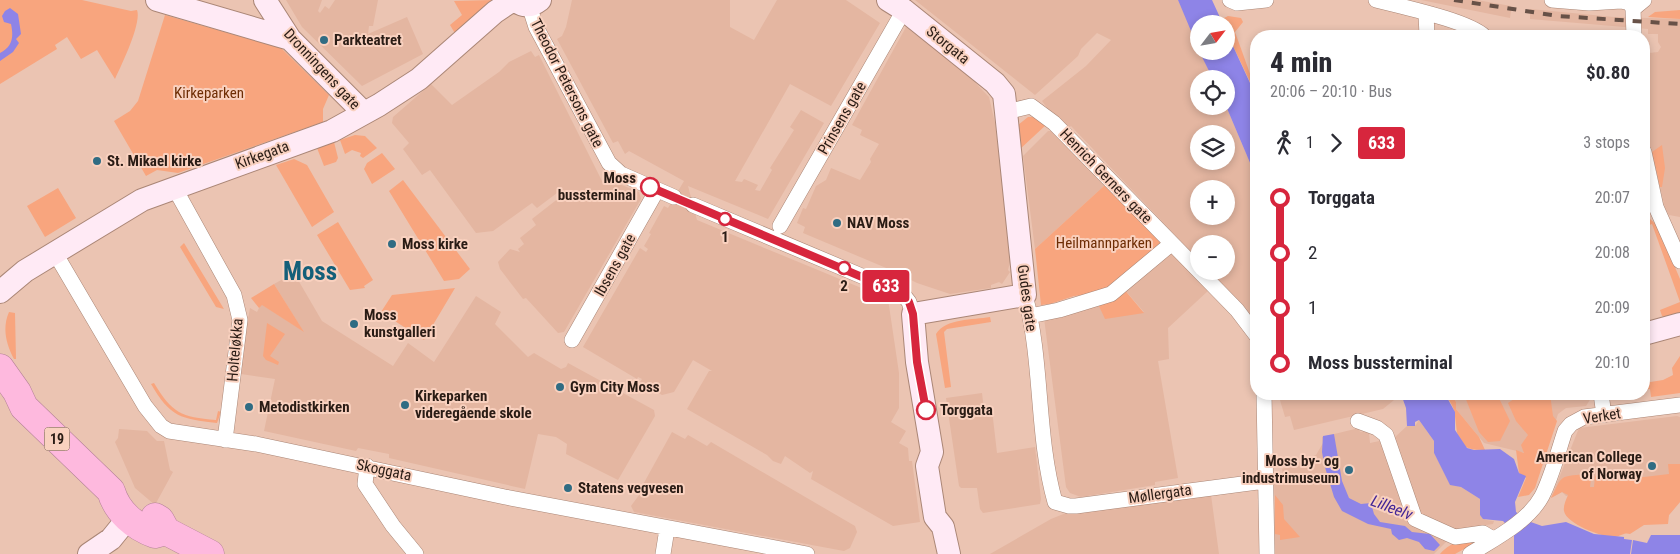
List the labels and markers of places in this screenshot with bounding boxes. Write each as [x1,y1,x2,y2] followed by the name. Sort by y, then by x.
[334,31,402,49] place label: Parkteatret
[318,34,330,46] marker: Parkteatret
[107,152,201,170] place label: St. Mikael kirke
[91,155,103,167] marker: St. Mikael kirke
[558,169,636,204] place label: Moss bussterminal
[640,177,660,197] marker: Moss bussterminal
[718,212,732,226] marker: 1
[847,214,909,232] place label: NAV Moss
[831,217,843,229] marker: NAV Moss
[721,228,729,246] place label: 1
[402,235,468,253] place label: Moss kirke
[386,238,398,250] marker: Moss kirke
[837,261,851,275] marker: 2
[840,277,848,295] place label: 2
[364,306,435,341] place label: Moss kunstgalleri
[348,318,360,330] marker: Moss kunstgalleri
[570,378,660,396] place label: Gym City Moss
[554,381,566,393] marker: Gym City Moss
[415,387,532,422] place label: Kirkeparken videregående skole
[259,398,350,416] place label: Metodistkirken
[399,399,411,411] marker: Kirkeparken videregående skole
[916,400,936,420] marker: Torggata
[243,401,255,413] marker: Metodistkirken
[940,401,993,419] place label: Torggata
[1536,448,1642,483] place label: American College of Norway
[1242,452,1339,487] place label: Moss by- og industrimuseum
[1646,460,1658,472] marker: American College of Norway
[1343,464,1355,476] marker: Moss by- og industrimuseum
[578,479,684,497] place label: Statens vegvesen
[562,482,574,494] marker: Statens vegvesen

